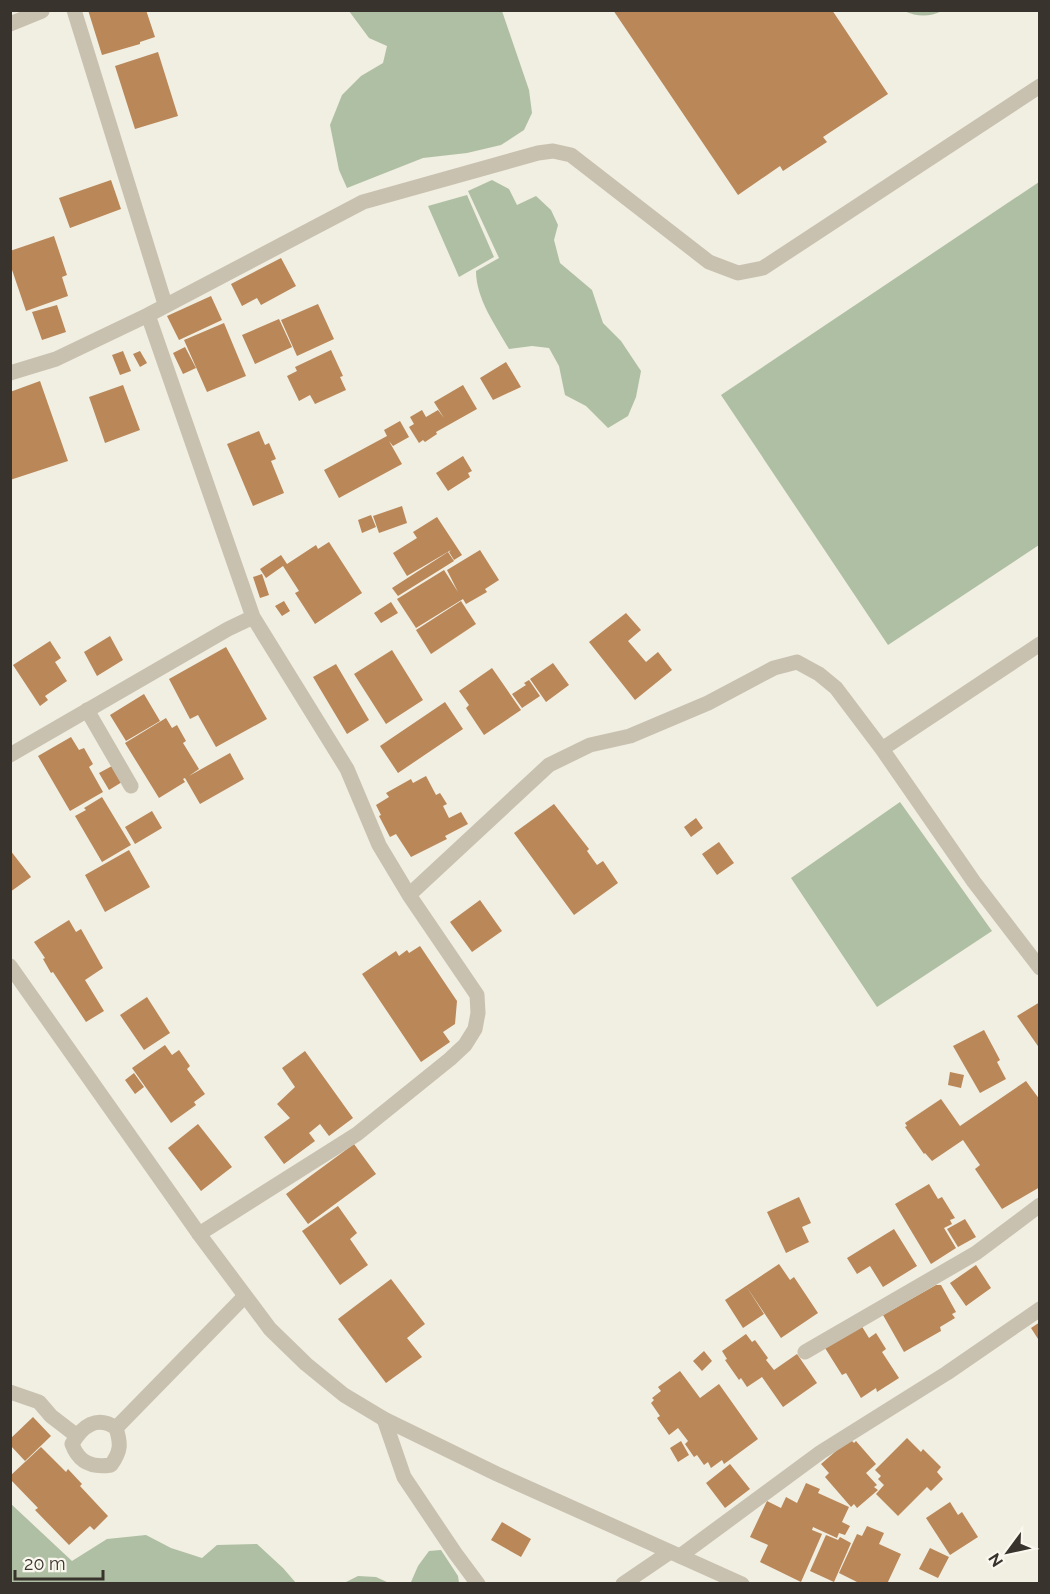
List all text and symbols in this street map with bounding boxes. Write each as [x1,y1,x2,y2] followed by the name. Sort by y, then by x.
[978,1522,1038,1582] north arrow
[15,1543,104,1581] scale bar
[985,1550,1007,1570] text: N
[24,1553,66,1574] text: 20 m

